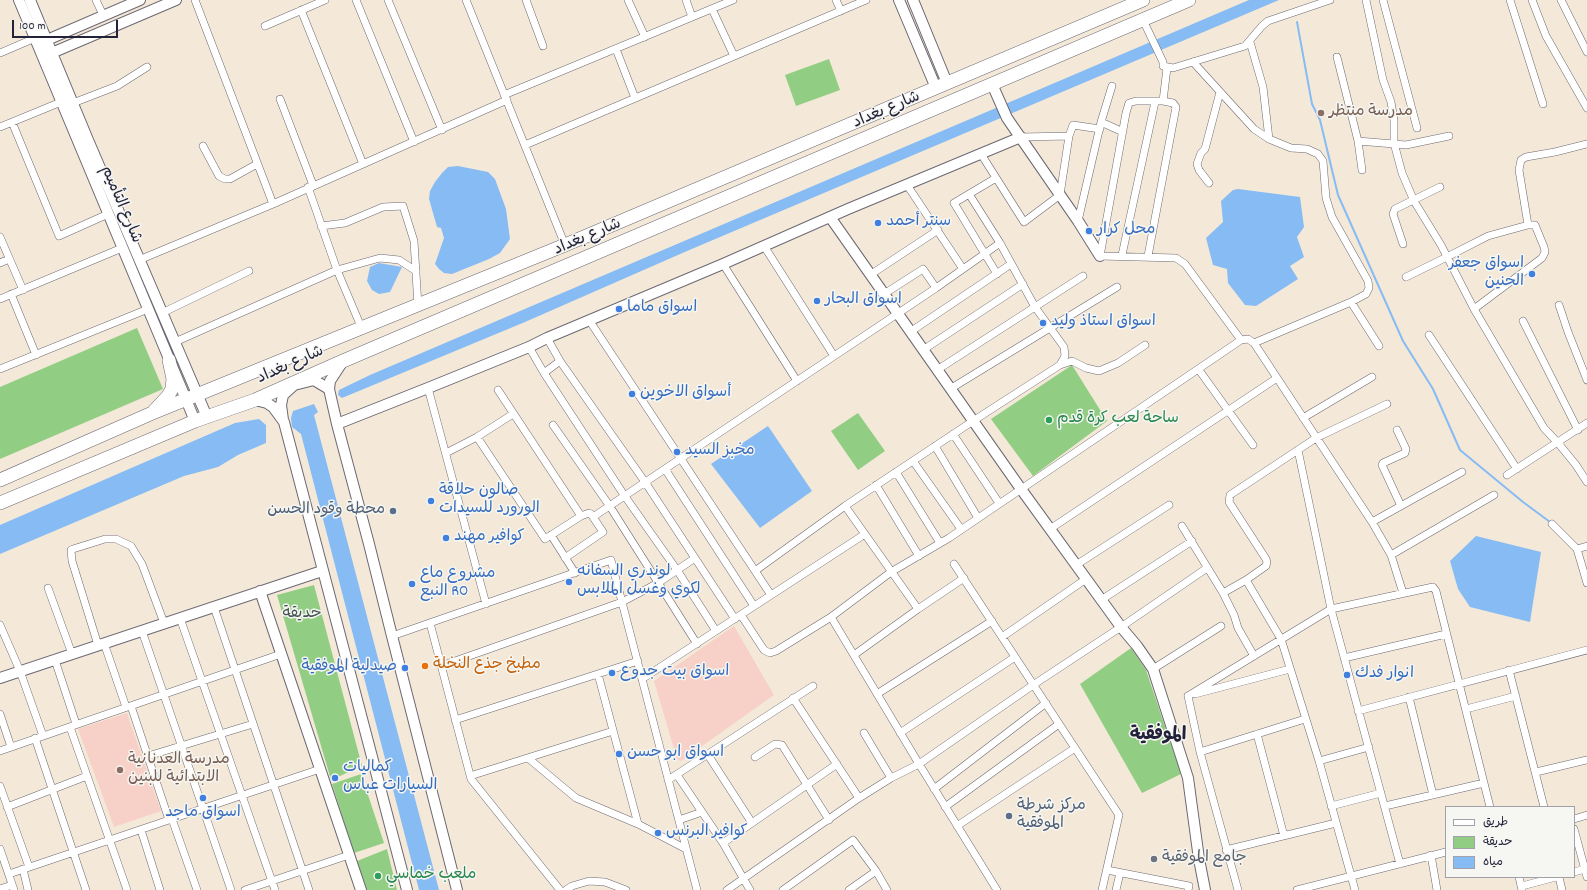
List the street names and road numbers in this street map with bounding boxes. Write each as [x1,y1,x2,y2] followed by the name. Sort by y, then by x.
[850,88,924,134] street label: شارع بغداد
[95,163,145,247] street label: شارع التأميم
[551,215,625,261] street label: شارع بغداد
[255,343,327,389] street label: شارع بغداد

